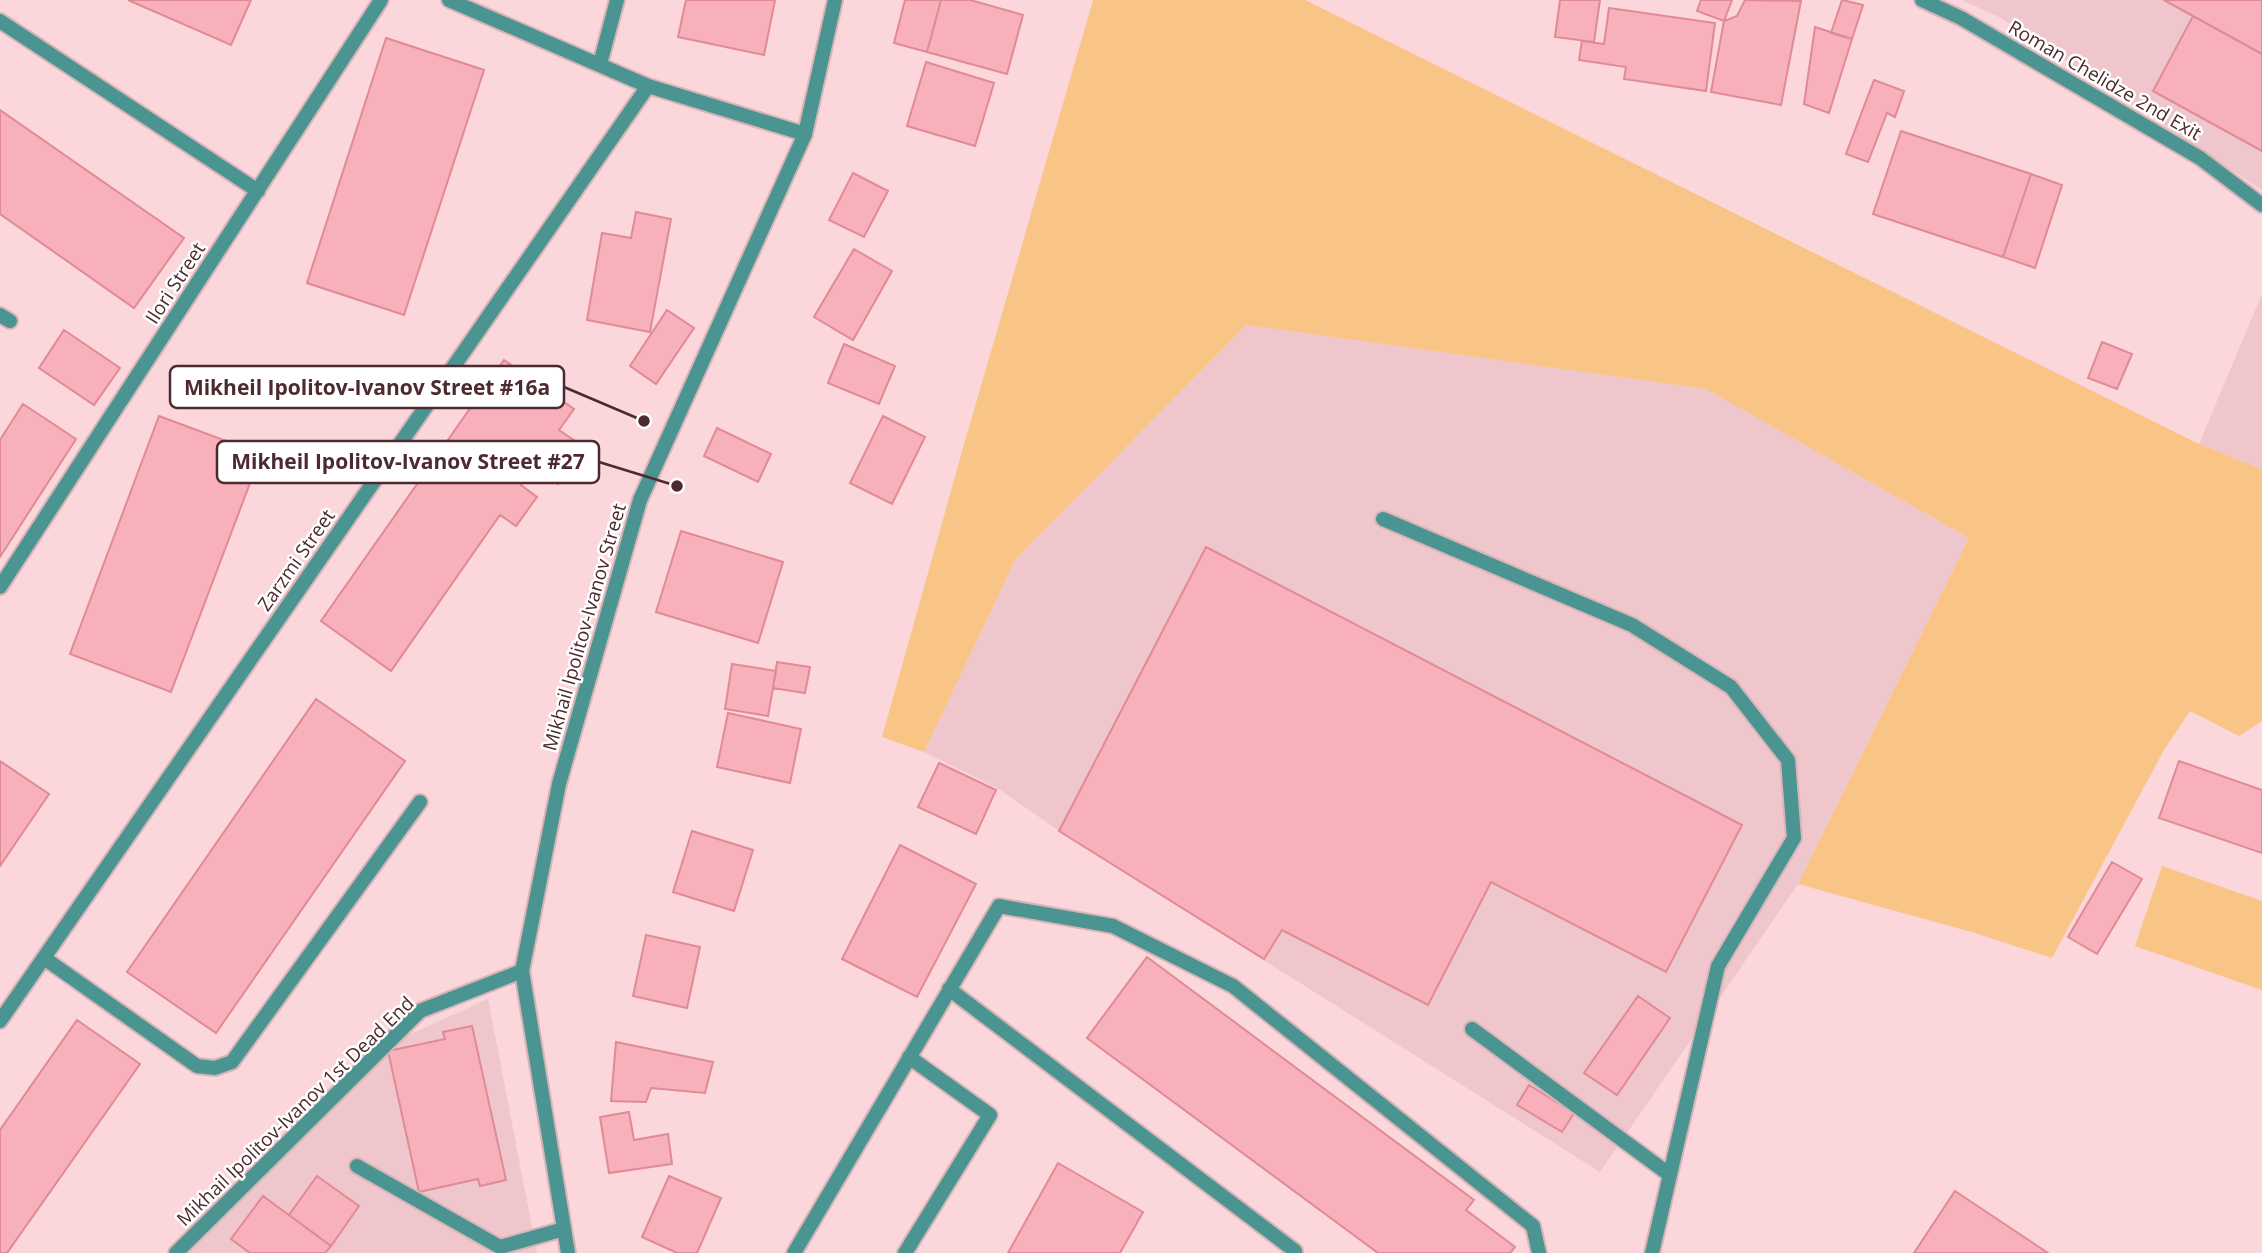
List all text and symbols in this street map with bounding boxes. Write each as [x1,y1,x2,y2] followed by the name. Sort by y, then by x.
[2004,14,2207,146] street label: Roman Chelidze 2nd Exit
[139,237,211,329] street label: Ilori Street
[170,366,564,408] callout: Mikheil Ipolitov-Ivanov Street #16a
[184,373,550,401] text: Mikheil Ipolitov-Ivanov Street #16a
[217,441,599,483] callout: Mikheil Ipolitov-Ivanov Street #27
[231,447,585,475] text: Mikheil Ipolitov-Ivanov Street #27
[536,500,632,754] street label: Mikhail Ipolitov-Ivanov Street
[251,504,341,616] street label: Zarzmi Street
[171,990,419,1232] street label: Mikhail Ipolitov-Ivanov 1st Dead End

